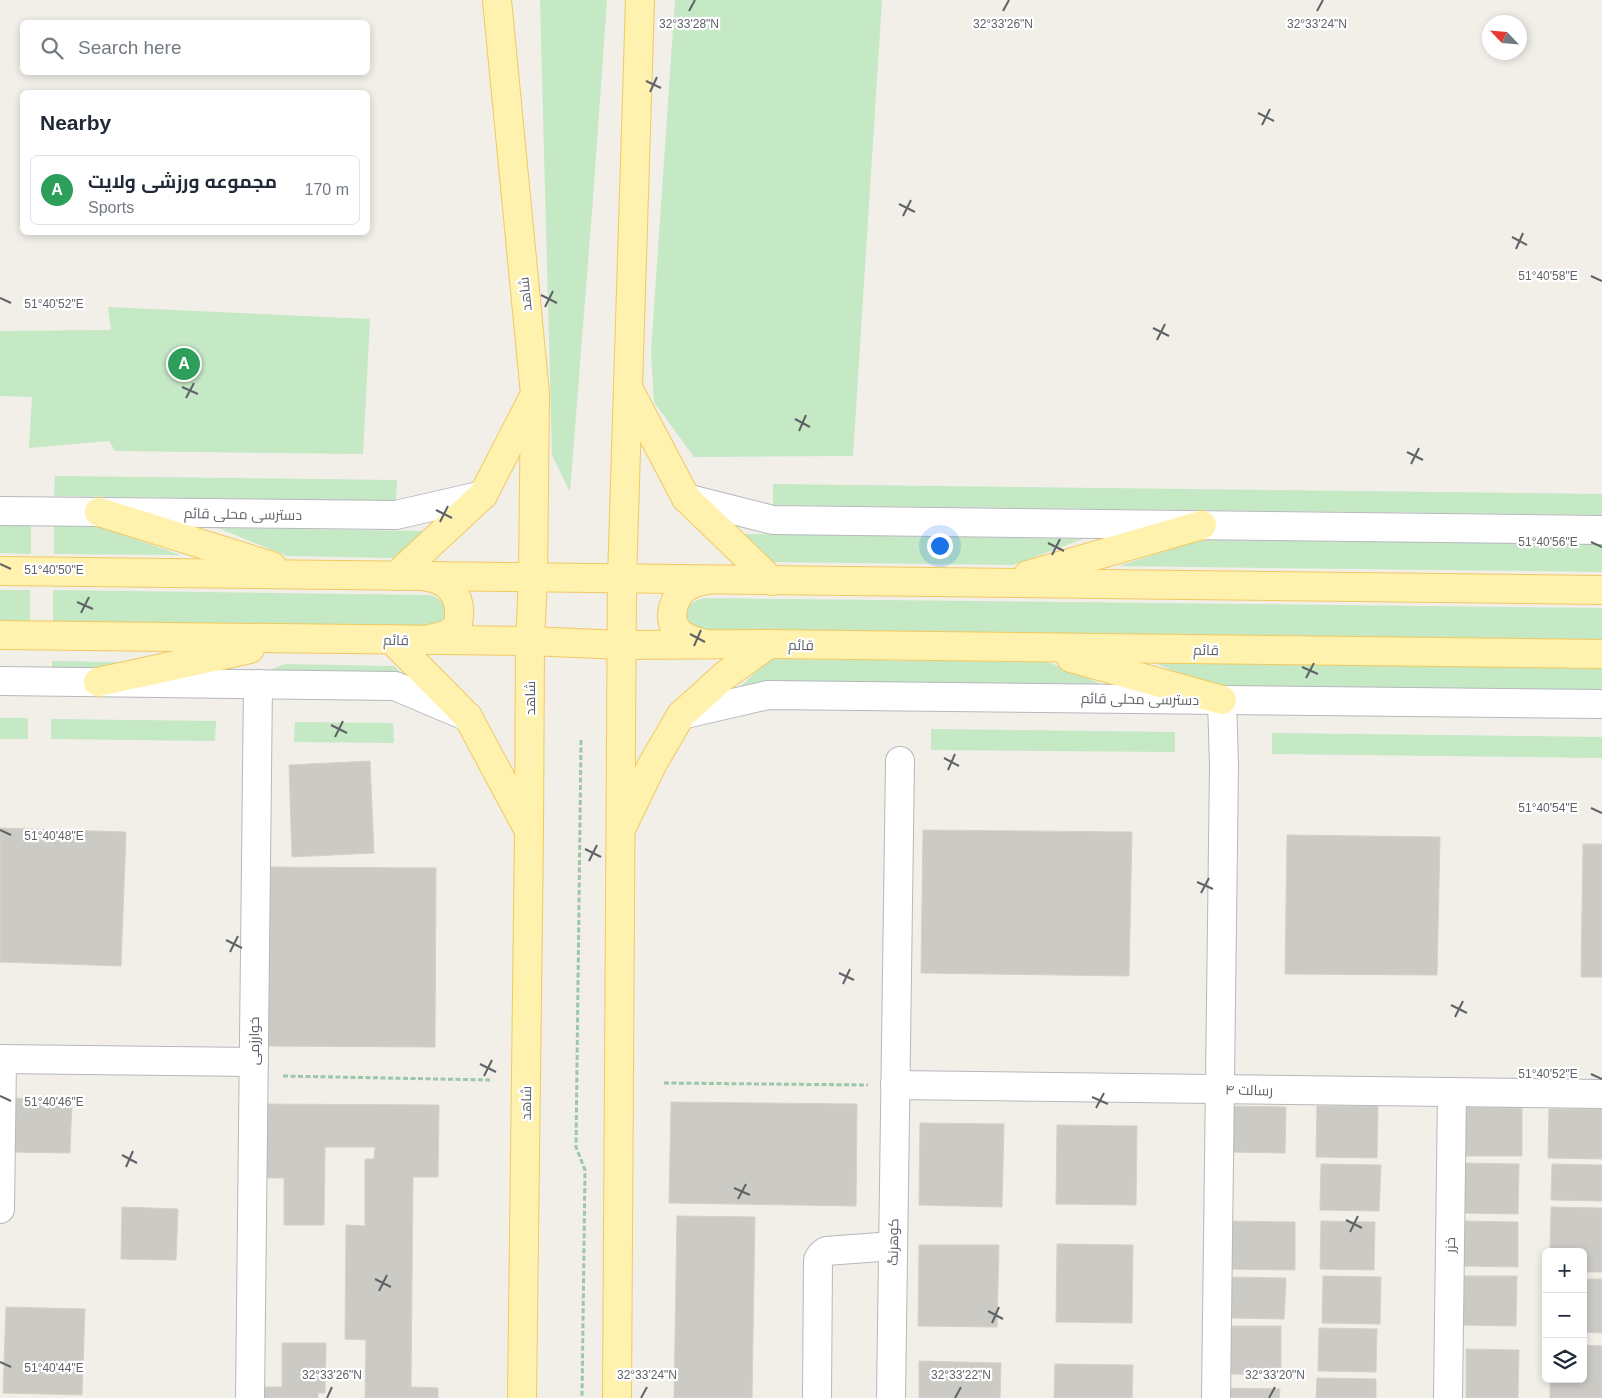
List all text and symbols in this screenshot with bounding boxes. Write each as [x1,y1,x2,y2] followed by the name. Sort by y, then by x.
[1482,15,1527,60] north arrow
[659,17,719,31] text: 32°33'28"N
[973,17,1033,31] text: 32°33'26"N
[1287,17,1347,31] text: 32°33'24"N
[20,20,370,75] search box
[38,34,66,62] icon: search
[78,37,182,58] text: Search here
[40,111,111,134] text: Nearby
[88,171,277,192] text: مجموعه ورزشی ولایت
[51,181,63,198] text: A
[305,181,349,198] text: 170 m
[88,199,134,216] text: Sports
[1518,269,1578,283] text: 51°40'58"E
[515,276,535,312] street label: شاهد
[24,297,84,311] text: 51°40'52"E
[168,345,200,383] pin: A
[184,505,302,525] street label: دسترسی محلی قائم
[927,533,953,559] your location
[1518,535,1578,549] text: 51°40'56"E
[24,563,84,577] text: 51°40'50"E
[383,632,409,650] street label: قائم
[788,637,814,655] street label: قائم
[1193,642,1219,660] street label: قائم
[522,681,538,715] street label: شاهد
[1081,690,1199,710] street label: دسترسی محلی قائم
[1518,801,1578,815] text: 51°40'54"E
[24,829,84,843] text: 51°40'48"E
[246,1017,262,1065] street label: خوارزمی
[1518,1067,1578,1081] text: 51°40'52"E
[1225,1082,1273,1098] street label: رسالت ۴
[518,1086,534,1120] street label: شاهد
[24,1095,84,1109] text: 51°40'46"E
[885,1218,901,1266] street label: کوهرنگ
[1442,1237,1458,1254] street label: خزر
[1542,1248,1587,1383] map controls
[1542,1248,1587,1293] button: +
[1542,1293,1587,1338] button: −
[1542,1338,1587,1383] button: layers
[24,1361,84,1375] text: 51°40'44"E
[302,1368,362,1382] text: 32°33'26"N
[617,1368,677,1382] text: 32°33'24"N
[931,1368,991,1382] text: 32°33'22"N
[1245,1368,1305,1382] text: 32°33'20"N

